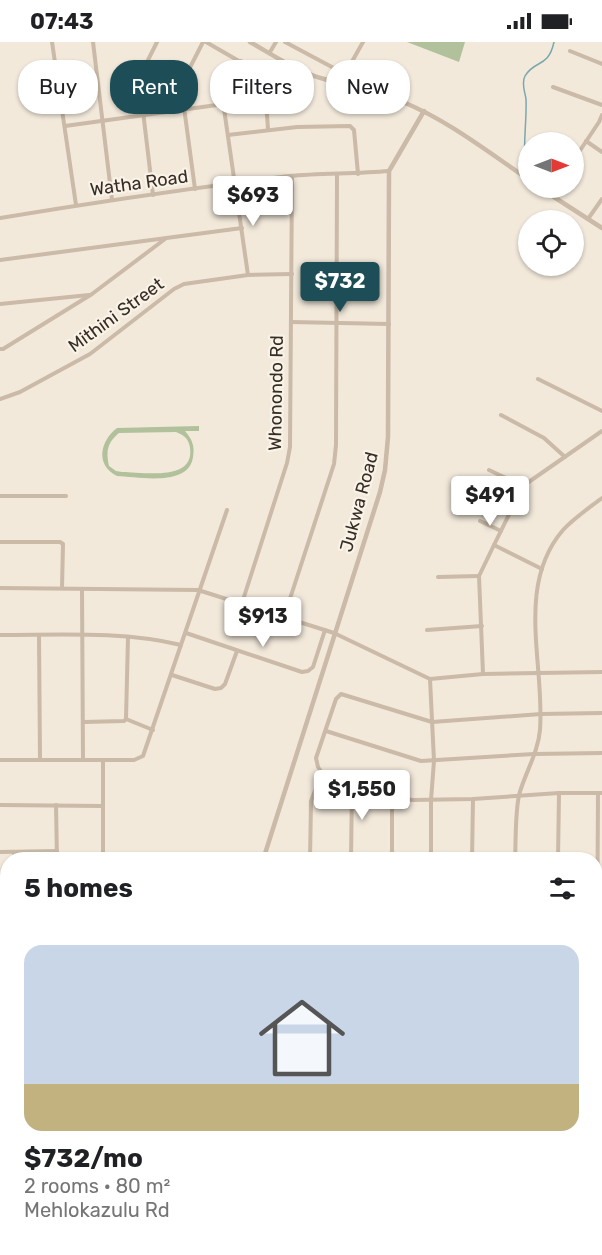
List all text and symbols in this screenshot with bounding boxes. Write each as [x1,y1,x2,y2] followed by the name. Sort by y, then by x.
[30,8,94,35] text: 07:43
[18,60,98,114] chip: Buy
[110,60,198,114] chip: Rent
[210,60,314,114] chip: Filters
[326,60,410,114] chip: New
[518,132,584,198] north arrow
[518,132,584,276] map controls
[89,165,189,201] street label: Watha Road
[217,176,289,227] pin: $693
[227,183,279,207] text: $693
[518,210,584,276] button: locate
[304,262,376,313] pin: $732
[315,269,366,293] text: $732
[64,273,168,357] street label: Mithini Street
[264,335,288,451] street label: Whonondo Rd
[335,450,383,554] street label: Jukwa Road
[454,476,526,527] pin: $491
[465,483,515,507] text: $491
[227,597,299,648] pin: $913
[238,604,288,628] text: $913
[313,770,411,821] pin: $1,550
[328,777,396,801] text: $1,550
[546,872,579,905] icon: filters
[24,873,133,904] text: 5 homes
[248,984,356,1092] icon: home
[24,1143,143,1174] text: $732/mo
[24,1174,170,1198] text: 2 rooms · 80 m²
[24,1198,170,1222] text: Mehlokazulu Rd

